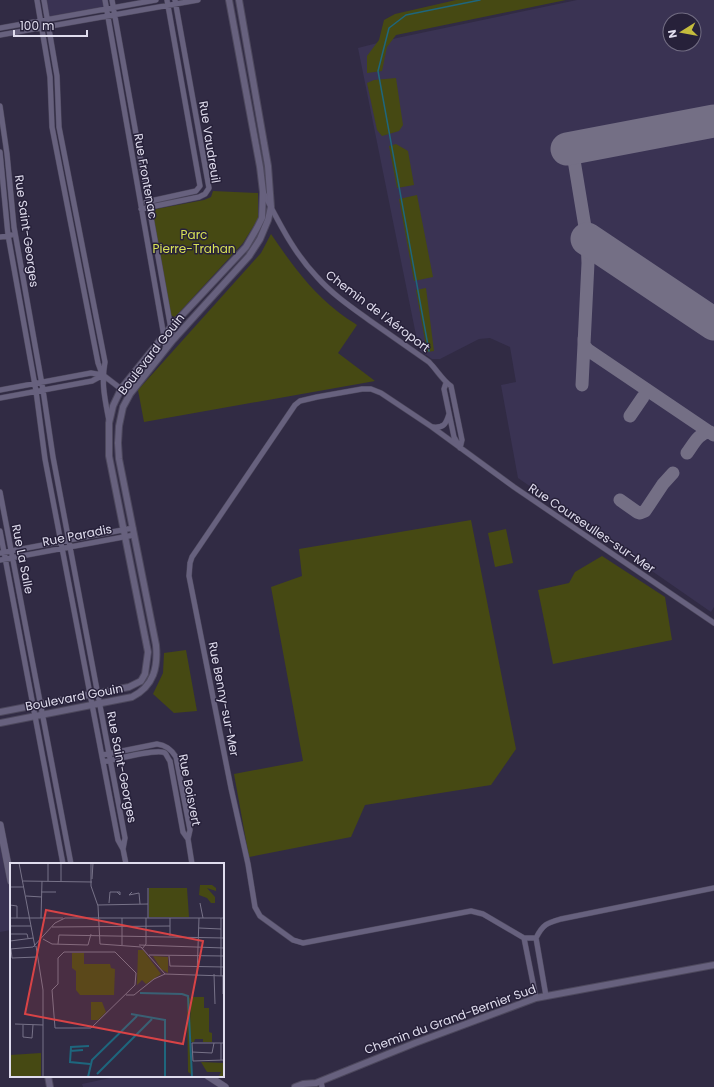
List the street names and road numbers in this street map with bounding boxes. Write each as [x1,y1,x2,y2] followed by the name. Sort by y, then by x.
[195,100,225,184] street label: Rue Vaudreuil
[130,132,162,220] street label: Rue Frontenac
[11,174,43,288] street label: Rue Saint-Georges
[322,266,434,356] street label: Chemin de l'Aéroport
[114,310,188,398] street label: Boulevard Gouin
[525,479,659,577] street label: Rue Courseulles-sur-Mer
[41,520,113,550] street label: Rue Paradis
[8,523,38,595] street label: Rue La Salle
[205,640,244,758] street label: Rue Benny-sur-Mer
[24,679,124,715] street label: Boulevard Gouin
[103,710,141,824] street label: Rue Saint-Georges
[175,753,205,827] street label: Rue Boisvert
[362,980,538,1058] street label: Chemin du Grand-Bernier Sud

